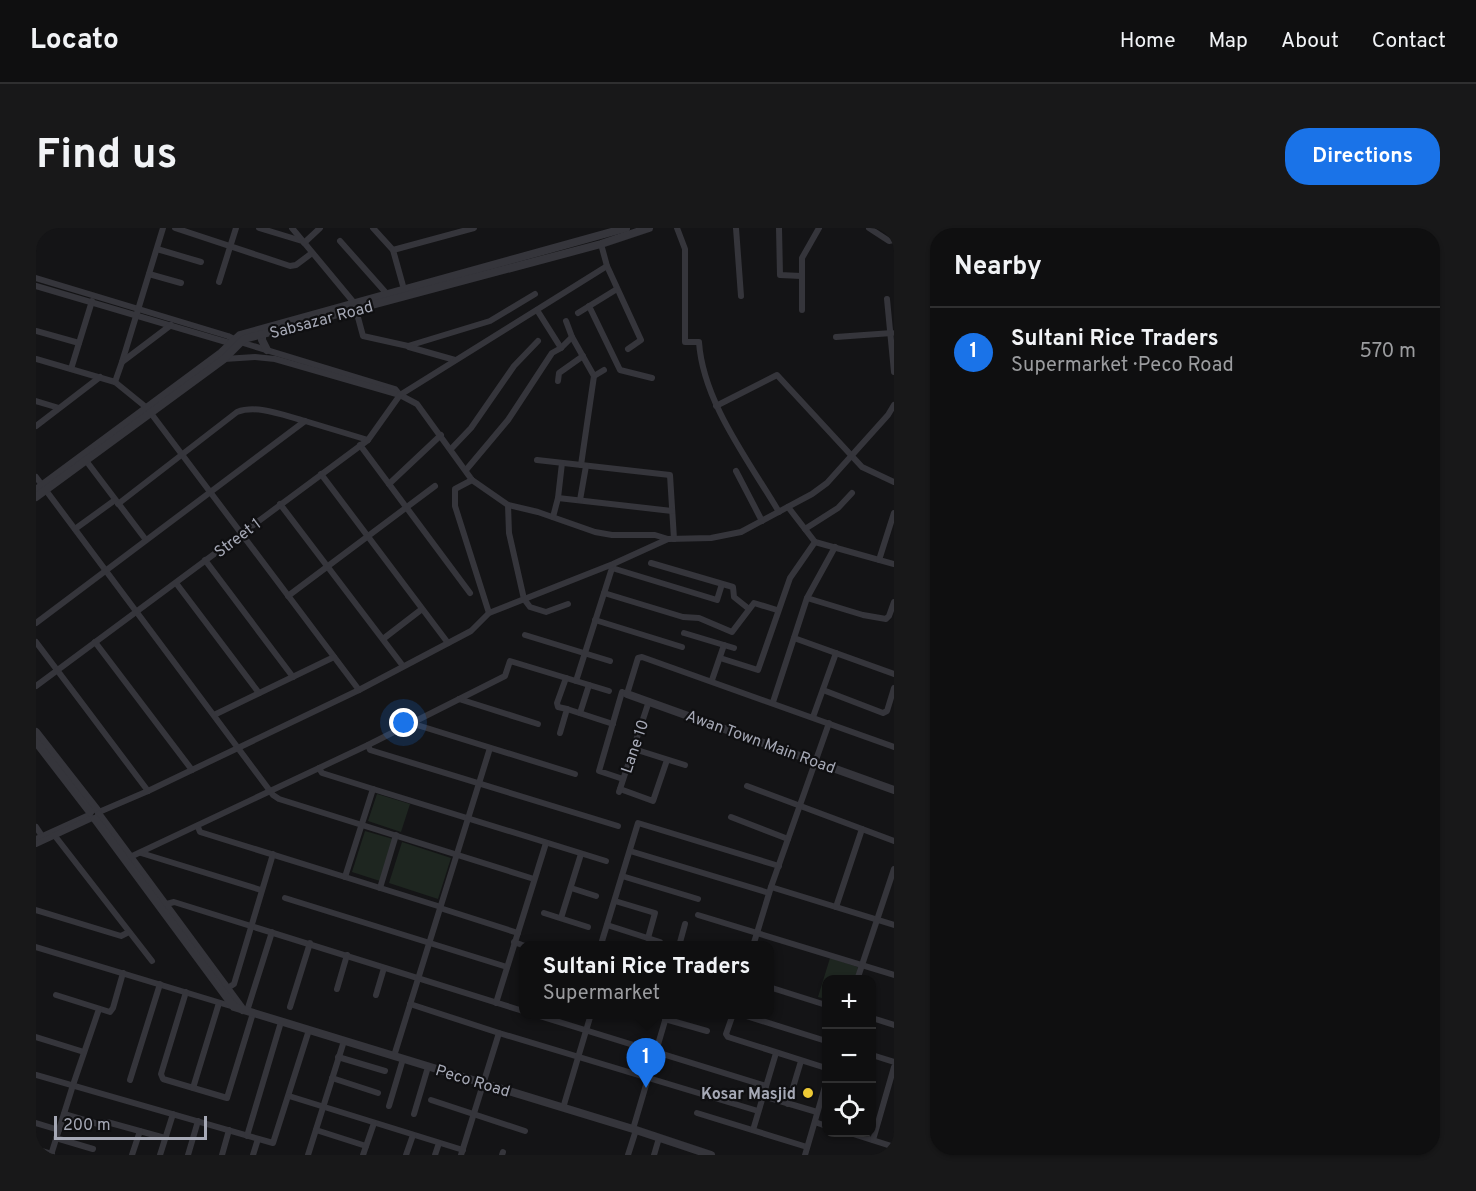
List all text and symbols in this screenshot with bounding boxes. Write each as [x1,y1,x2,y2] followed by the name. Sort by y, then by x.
[30,23,119,59] text: Locato
[1120,28,1176,55] text: Home
[1209,28,1248,55] text: Map
[1281,28,1339,55] text: About
[1372,28,1446,55] text: Contact
[1285,128,1440,185] button: Directions
[36,130,177,183] text: Find us
[954,251,1042,284] text: Nearby
[268,298,375,344] street label: Sabsazar Road
[1011,326,1219,353] text: Sultani Rice Traders
[970,339,978,365] text: 1
[1359,339,1416,365] text: 570 m
[1011,353,1234,379] text: Supermarket · Peco Road
[211,514,266,563] street label: Street 1
[683,706,838,779] street label: Awan Town Main Road
[389,708,418,737] your location
[617,717,654,776] street label: Lane 10
[519,941,774,1019] popup
[543,954,750,981] text: Sultani Rice Traders
[822,975,876,1137] map controls
[822,975,876,1029] button: +
[543,981,660,1007] text: Supermarket
[822,1029,876,1083] button: −
[626,1038,666,1088] pin: 1
[433,1061,512,1103] street label: Peco Road
[822,1083,876,1137] button: locate
[701,1085,796,1105] place label: Kosar Masjid
[801,1086,815,1100] marker: Kosar Masjid
[54,1113,207,1140] scale bar
[63,1116,111,1136] text: 200 m

